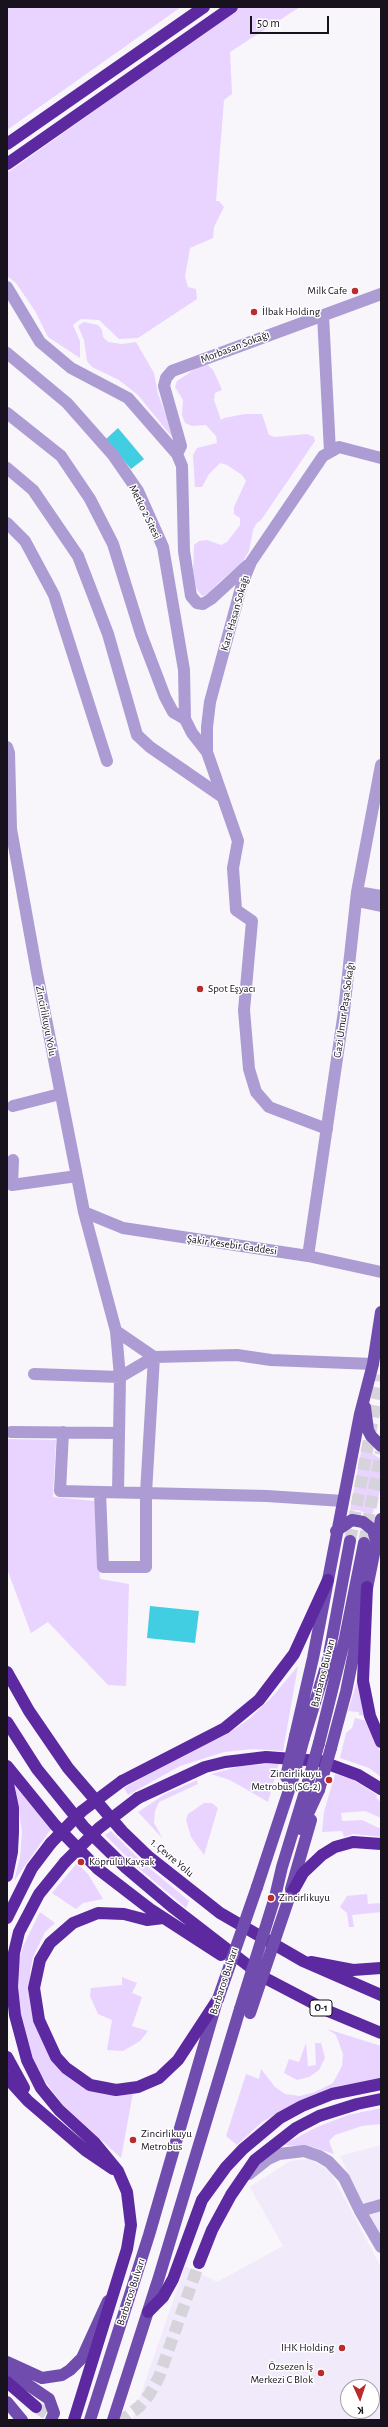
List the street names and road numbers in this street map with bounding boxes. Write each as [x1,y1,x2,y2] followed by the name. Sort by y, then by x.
[199,328,271,366] street label: Morbasan Sokağı
[126,483,164,541] street label: Metko 2 Sitesi
[218,573,252,653] street label: Kara Hasan Sokağı
[331,961,357,1059] street label: Gazi Umur Paşa Sokağı
[33,985,59,1057] street label: Zincirlikuyu Yolu
[186,1232,278,1258] street label: Şakir Kesebir Caddesi
[308,1638,338,1708] street label: Barbaros Bulvarı
[148,1836,196,1880] street label: 1. Çevre Yolu
[207,1946,241,2016] street label: Barbaros Bulvarı
[310,2000,332,2016] road number: O-1
[114,2257,148,2327] street label: Barbaros Bulvarı

